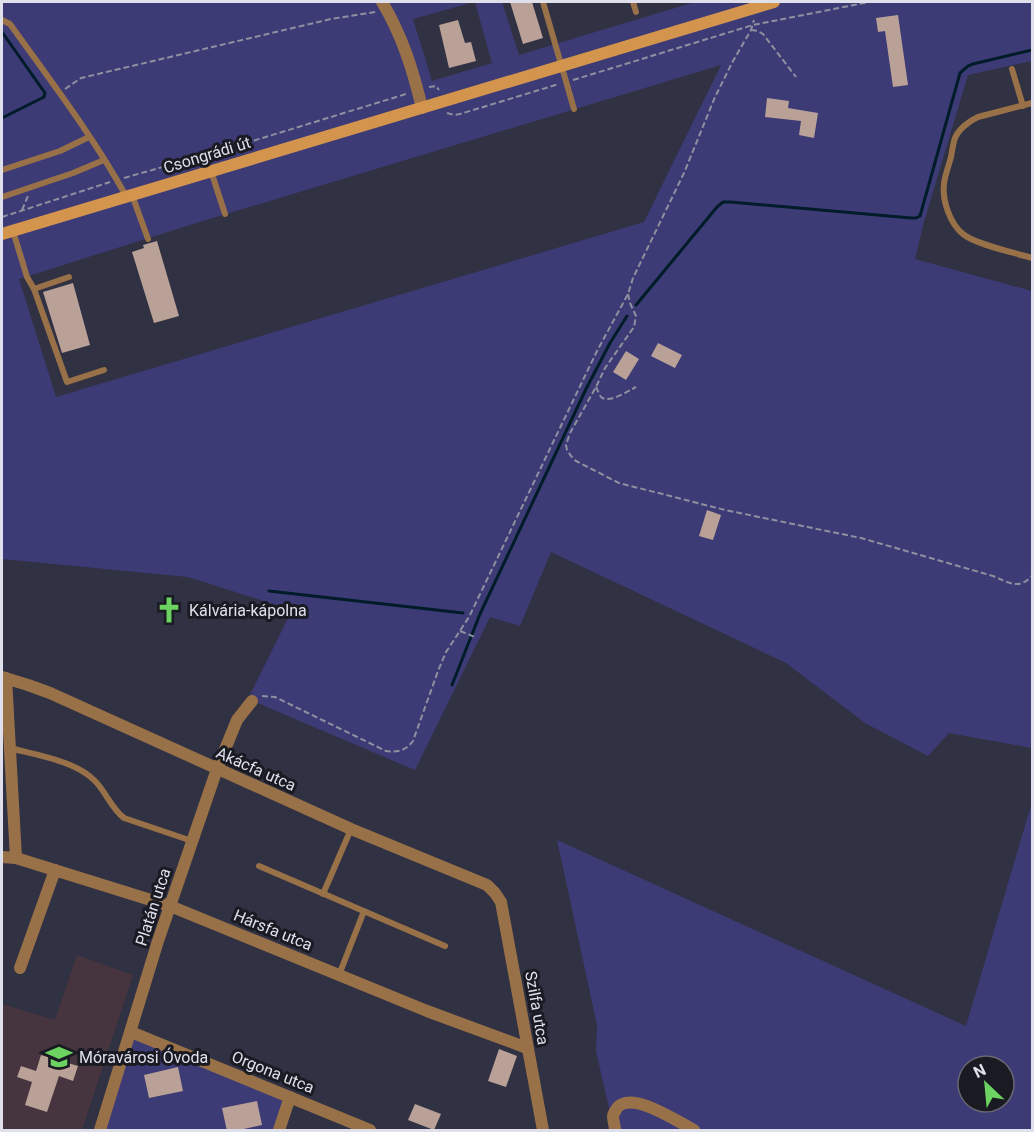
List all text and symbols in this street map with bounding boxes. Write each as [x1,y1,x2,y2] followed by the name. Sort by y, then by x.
[161,133,253,177] street label: Csongrádi út
[154,595,184,625] church icon: Kálvária-kápolna
[189,601,307,620] place label: Kálvária-kápolna
[213,743,299,795] street label: Akácfa utca
[132,866,174,948] street label: Platán utca
[231,906,315,954] street label: Hársfa utca
[521,970,553,1046] street label: Szilfa utca
[44,1042,74,1072] school or university icon: Móravárosi Óvoda
[79,1047,208,1067] place label: Móravárosi Óvoda
[229,1047,317,1097] street label: Orgona utca
[956,1054,1016,1114] north arrow
[970,1060,989,1082] text: N

